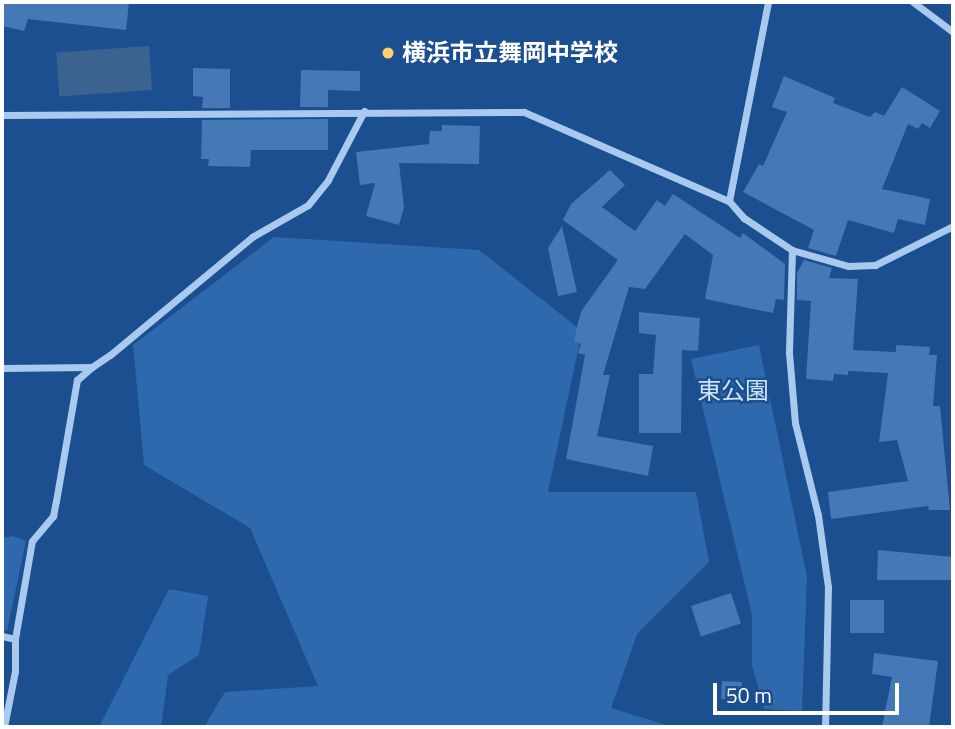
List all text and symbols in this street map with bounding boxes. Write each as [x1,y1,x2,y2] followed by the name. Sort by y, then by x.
[402,39,618,67] place label: 横浜市立舞岡中学校
[380,45,396,61] marker: 横浜市立舞岡中学校
[697,377,769,405] park label: 東公園
[717,670,902,714] scale bar
[726,679,772,711] text: 50 m

